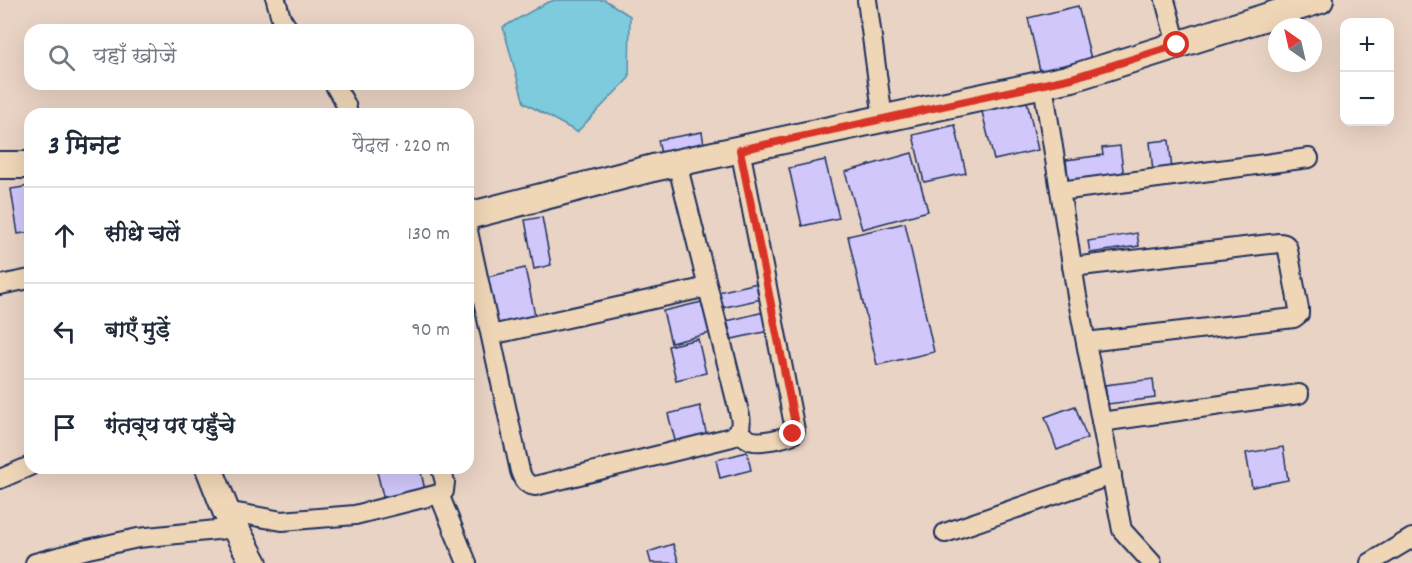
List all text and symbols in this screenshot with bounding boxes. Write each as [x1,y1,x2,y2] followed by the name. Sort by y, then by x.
[1268,18,1322,72] north arrow
[1340,18,1394,126] map controls
[1340,18,1394,72] button: +
[24,24,474,90] search box
[1163,31,1189,57] route start
[45,41,78,74] icon: search
[93,42,176,73] text: यहाँ खोजें
[1340,72,1394,126] button: −
[48,129,120,166] text: 3 मिनट
[352,133,450,161] text: पैदल · 220 m
[48,219,81,252] icon: ahead
[105,220,180,251] text: सीधे चलें
[408,221,450,249] text: 130 m
[48,315,81,348] icon: left
[105,316,170,347] text: बाएँ मुड़ें
[412,317,450,345] text: 90 m
[48,411,81,444] icon: arrive
[105,412,235,443] text: गंतव्य पर पहुँचे
[779,420,805,446] route end

